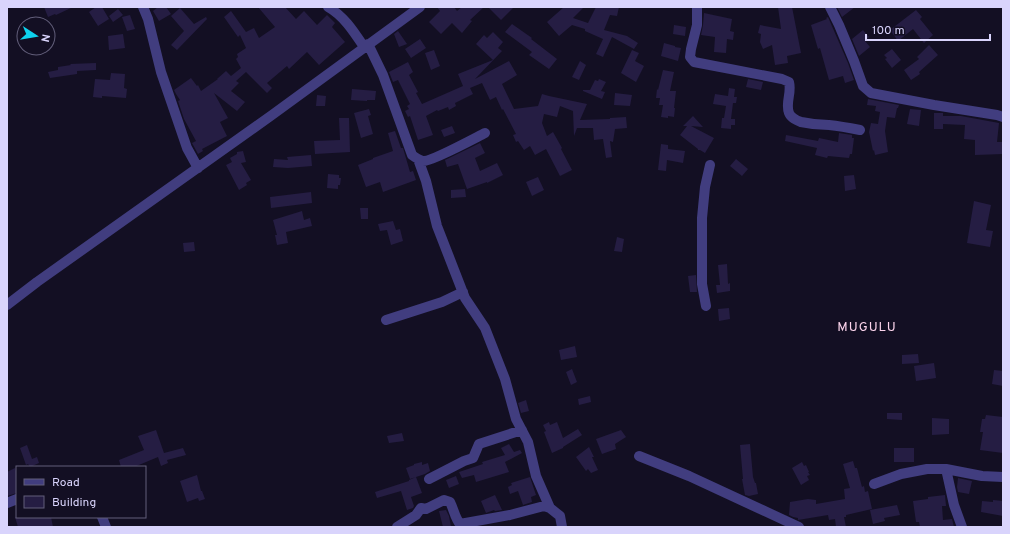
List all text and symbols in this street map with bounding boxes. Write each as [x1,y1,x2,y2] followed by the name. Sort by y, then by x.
[16,16,56,56] north arrow
[866,16,990,42] scale bar
[872,23,905,39] text: 100 m
[37,33,52,43] text: N
[837,320,897,336] district label: MUGULU
[16,466,146,518] legend
[52,475,80,491] text: Road
[52,495,96,511] text: Building

